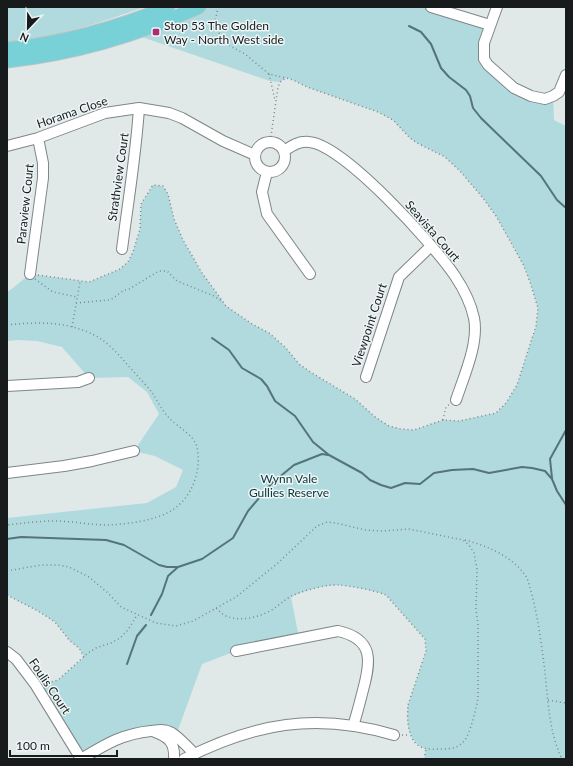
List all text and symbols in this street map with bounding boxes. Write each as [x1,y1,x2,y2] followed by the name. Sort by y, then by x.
[8,8,48,48] north arrow
[164,18,284,47] place label: Stop 53 The Golden Way - North West side
[151,27,161,37] marker: Stop 53 The Golden Way - North West side
[18,30,30,45] text: N
[35,93,109,131] street label: Horama Close
[104,131,132,222] street label: Strathview Court
[13,162,37,245] street label: Paraview Court
[402,197,464,265] street label: Seavista Court
[348,281,390,369] street label: Viewpoint Court
[249,471,329,500] park label: Wynn Vale Gullies Reserve
[26,655,74,717] street label: Foulis Court
[10,732,117,758] scale bar
[16,738,50,753] text: 100 m

